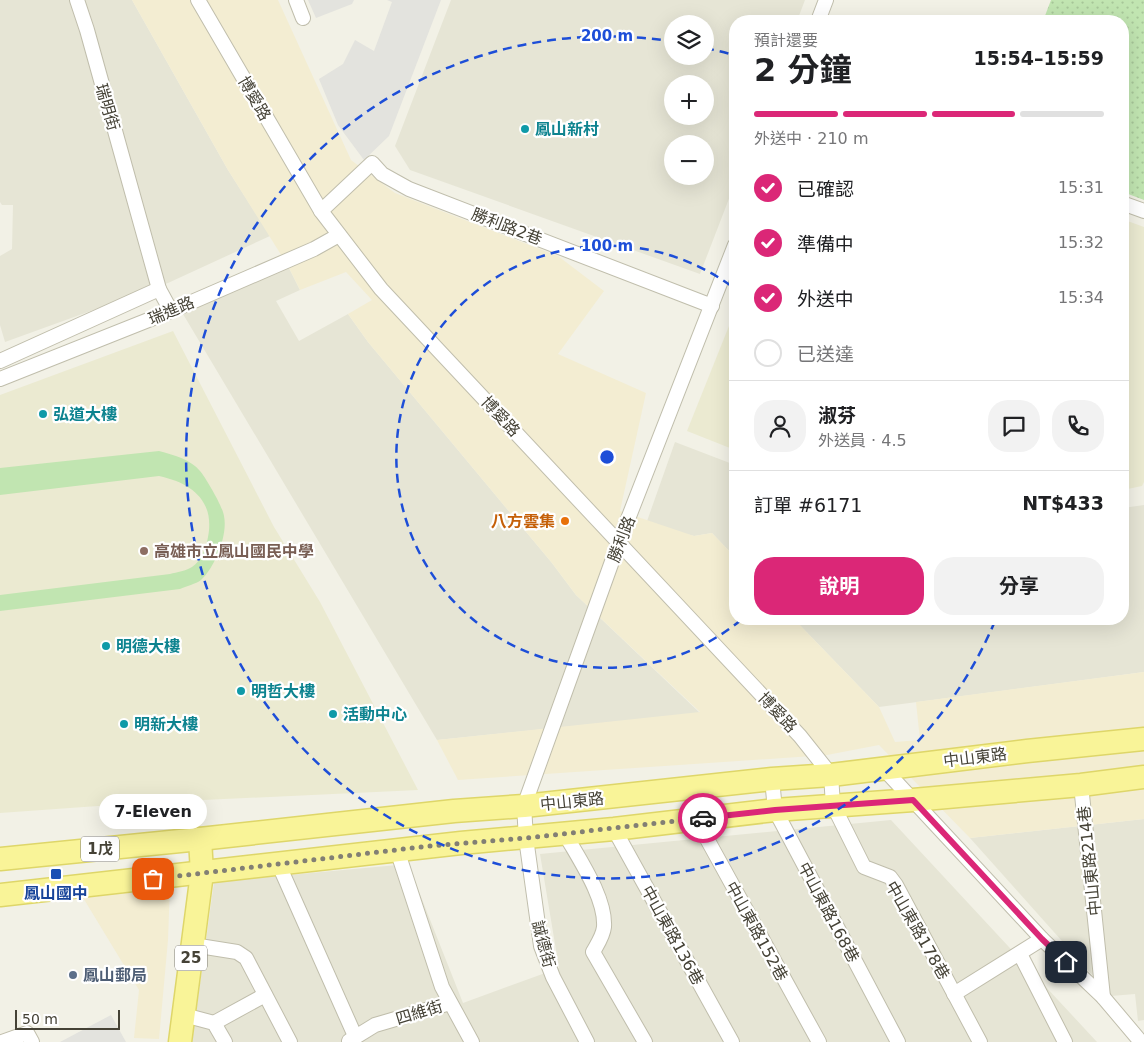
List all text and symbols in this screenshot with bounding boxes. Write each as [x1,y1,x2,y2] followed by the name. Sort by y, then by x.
[664,15,714,185] map controls
[664,15,714,65] button: layers
[581,27,633,45] text: 200 m
[754,31,818,50] text: 預計還要
[974,47,1104,69] text: 15:54–15:59
[754,51,851,89] text: 2 分鐘
[234,73,275,124] street label: 博愛路
[664,75,714,125] button: +
[92,81,123,133] street label: 瑞明街
[535,120,599,139] place label: 鳳山新村
[519,123,531,135] marker: 鳳山新村
[754,129,868,148] text: 外送中 · 210 m
[664,135,714,185] button: −
[754,174,782,202] icon: check
[797,178,854,200] text: 已確認
[1058,178,1104,197] text: 15:31
[469,204,545,249] street label: 勝利路2巷
[754,229,782,257] icon: check
[797,233,854,255] text: 準備中
[1058,233,1104,252] text: 15:32
[581,237,633,255] text: 100 m
[754,284,782,312] icon: check
[797,288,854,310] text: 外送中
[1058,288,1104,307] text: 15:34
[145,292,197,329] street label: 瑞進路
[797,343,854,365] text: 已送達
[477,392,524,440] street label: 博愛路
[754,400,806,452] button: person
[988,400,1040,452] button: chat
[1052,400,1104,452] button: phone
[818,404,856,426] text: 淑芬
[53,405,117,424] place label: 弘道大樓
[37,408,49,420] marker: 弘道大樓
[818,431,907,450] text: 外送員 · 4.5
[598,448,616,466] centre of rings
[1022,492,1104,514] text: NT$433
[754,494,862,516] text: 訂單 #6171
[491,512,555,531] place label: 八方雲集
[604,513,639,565] street label: 勝利路
[559,515,571,527] marker: 八方雲集
[154,542,314,561] place label: 高雄市立鳳山國民中學
[138,545,150,557] marker: 高雄市立鳳山國民中學
[754,557,924,615] button: 說明
[934,557,1104,615] button: 分享
[116,637,180,656] place label: 明德大樓
[100,640,112,652] marker: 明德大樓
[251,682,315,701] place label: 明哲大樓
[235,685,247,697] marker: 明哲大樓
[754,688,801,736] street label: 博愛路
[343,705,407,724] place label: 活動中心
[327,708,339,720] marker: 活動中心
[134,715,198,734] place label: 明新大樓
[118,718,130,730] marker: 明新大樓
[942,744,1008,771] street label: 中山東路
[539,789,605,814] street label: 中山東路
[678,793,728,843] courier
[99,794,207,829] callout: 7-Eleven
[114,802,192,821] text: 7-Eleven
[689,804,717,832] icon: car
[1074,805,1105,917] street label: 中山東路214巷
[81,836,119,862] road number: 1戊
[132,858,174,900] pin
[794,859,863,965] street label: 中山東路168巷
[139,865,167,893] icon: bag
[49,867,63,881] marker: 鳳山國中
[721,878,792,984] street label: 中山東路152巷
[882,878,953,983] street label: 中山東路178巷
[637,882,708,988] street label: 中山東路136巷
[24,884,88,903] place label: 鳳山國中
[528,918,559,970] street label: 誠德街
[1045,941,1087,983] pin
[175,946,207,970] road number: 25
[1052,948,1080,976] icon: home
[83,966,147,985] place label: 鳳山郵局
[67,969,79,981] marker: 鳳山郵局
[393,996,445,1029] street label: 四維街
[15,1007,120,1030] scale bar
[22,1011,58,1027] text: 50 m

